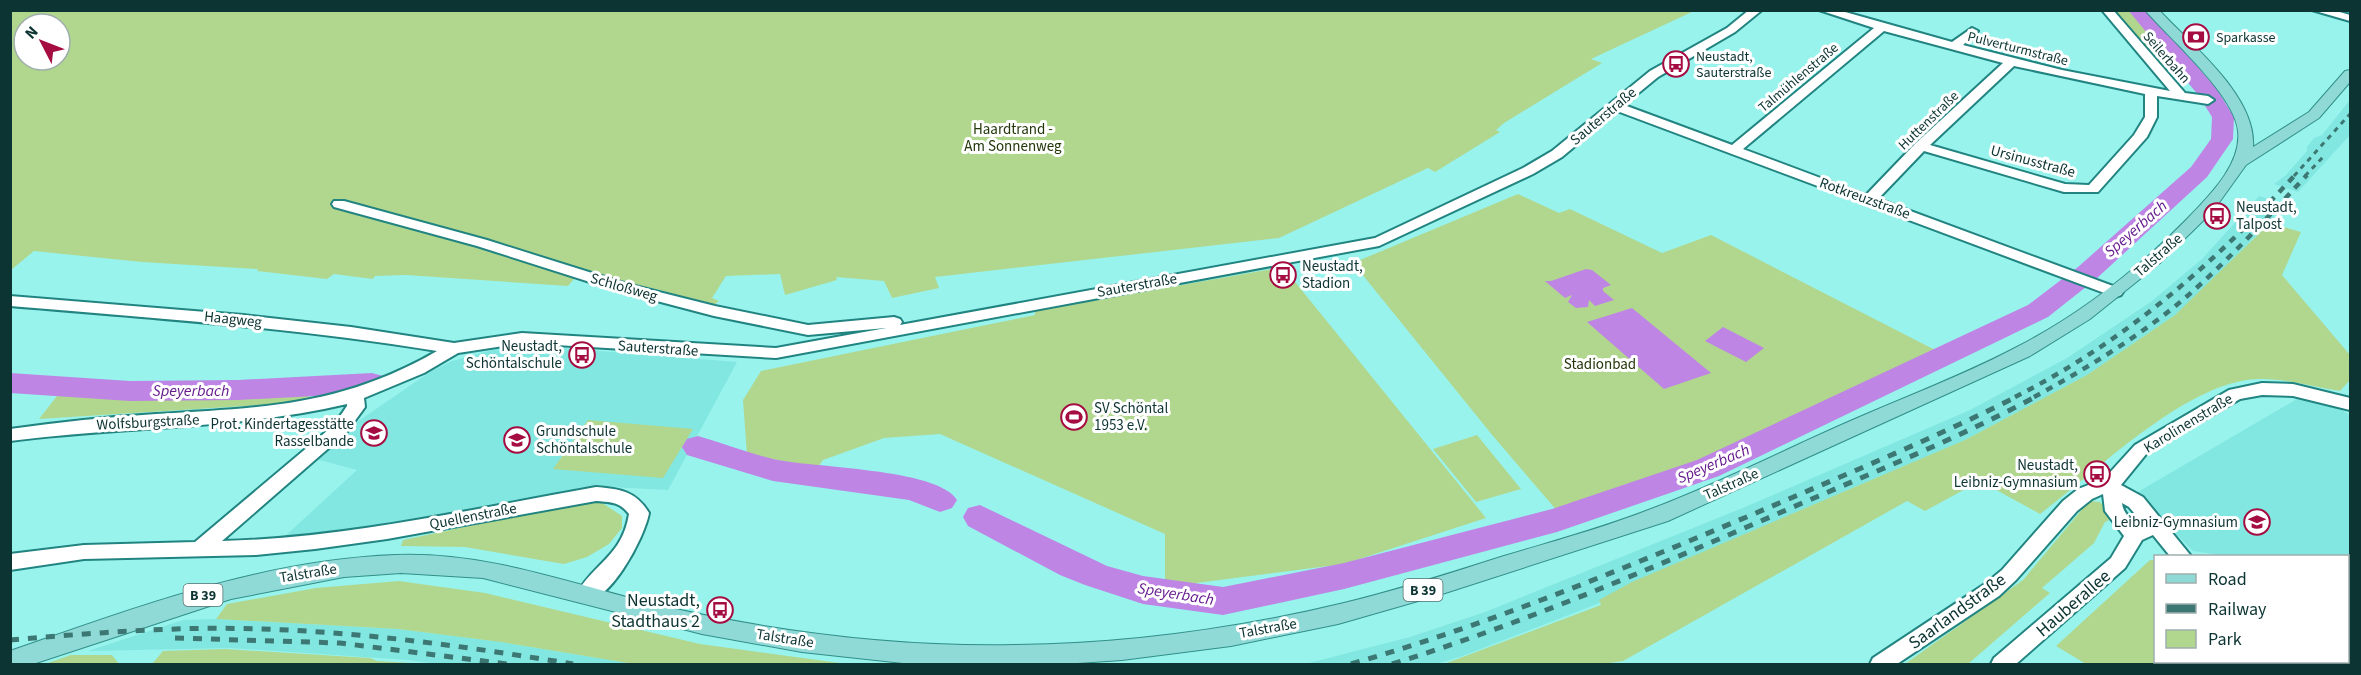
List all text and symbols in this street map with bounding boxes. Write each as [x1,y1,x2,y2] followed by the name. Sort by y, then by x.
[12,12,72,72] north arrow
[20,21,43,44] text: N
[2181,22,2211,52] bank icon: Sparkasse
[1965,27,2070,71] street label: Pulverturmstraße
[2138,27,2194,88] street label: Seilerbahn
[2216,28,2276,48] place label: Sparkasse
[1754,38,1843,117] street label: Talmühlenstraße
[1696,47,1771,83] place label: Neustadt, Sauterstraße
[1661,49,1691,79] bus stop icon: Neustadt, Sauterstraße
[1566,82,1641,150] street label: Sauterstraße
[1894,87,1963,155] street label: Huttenstraße
[964,119,1062,157] park label: Haardtrand - Am Sonnenweg
[1988,140,2078,183] street label: Ursinusstraße
[1816,172,1913,225] street label: Rotkreuzstraße
[2099,195,2172,262] water label: Speyerbach
[2236,197,2297,235] place label: Neustadt, Talpost
[2202,201,2232,231] bus stop icon: Neustadt, Talpost
[2130,228,2187,282] street label: Talstraße
[1302,256,1363,294] place label: Neustadt, Stadion
[1268,260,1298,290] bus stop icon: Neustadt, Stadion
[588,268,660,307] street label: Schloßweg
[1096,268,1179,303] street label: Sauterstraße
[203,306,263,333] street label: Haagweg
[617,335,699,362] street label: Sauterstraße
[466,336,562,374] place label: Neustadt, Schöntalschule
[567,340,597,370] bus stop icon: Neustadt, Schöntalschule
[1564,354,1636,375] park label: Stadionbad
[153,380,229,402] water label: Speyerbach
[2140,389,2237,458] street label: Karolinenstraße
[1094,398,1168,436] place label: SV Schöntal 1953 e.V.
[1059,402,1089,432] sports icon: SV Schöntal 1953 e.V.
[96,409,200,436] street label: Wolfsburgstraße
[211,414,354,452] place label: Prot. Kindertagesstätte Rasselbande
[359,418,389,448] school or university icon: Prot. Kindertagesstätte Rasselbande
[536,421,632,459] place label: Grundschule Schöntalschule
[502,425,532,455] school or university icon: Grundschule Schöntalschule
[1674,439,1753,489] water label: Speyerbach
[1954,455,2078,493] place label: Neustadt, Leibniz-Gymnasium
[2082,459,2112,489] bus stop icon: Neustadt, Leibniz-Gymnasium
[1700,463,1762,506] street label: Talstraße
[428,498,518,535] street label: Quellenstraße
[2242,507,2272,537] school or university icon: Leibniz-Gymnasium
[2114,512,2238,533] place label: Leibniz-Gymnasium
[2154,555,2349,663] legend
[278,559,338,588] street label: Talstraße
[2031,564,2116,643] street label: Hauberallee
[1903,567,2011,655] street label: Saarlandstraße
[2208,567,2247,592] text: Road
[1136,577,1216,611] water label: Speyerbach
[1404,579,1442,601] road number: B 39
[184,584,222,606] road number: B 39
[611,588,700,634] place label: Neustadt, Stadthaus 2
[705,595,735,625] bus stop icon: Neustadt, Stadthaus 2
[2208,597,2267,622] text: Railway
[1238,613,1298,644] street label: Talstraße
[755,624,815,653] street label: Talstraße
[2208,627,2242,652] text: Park

